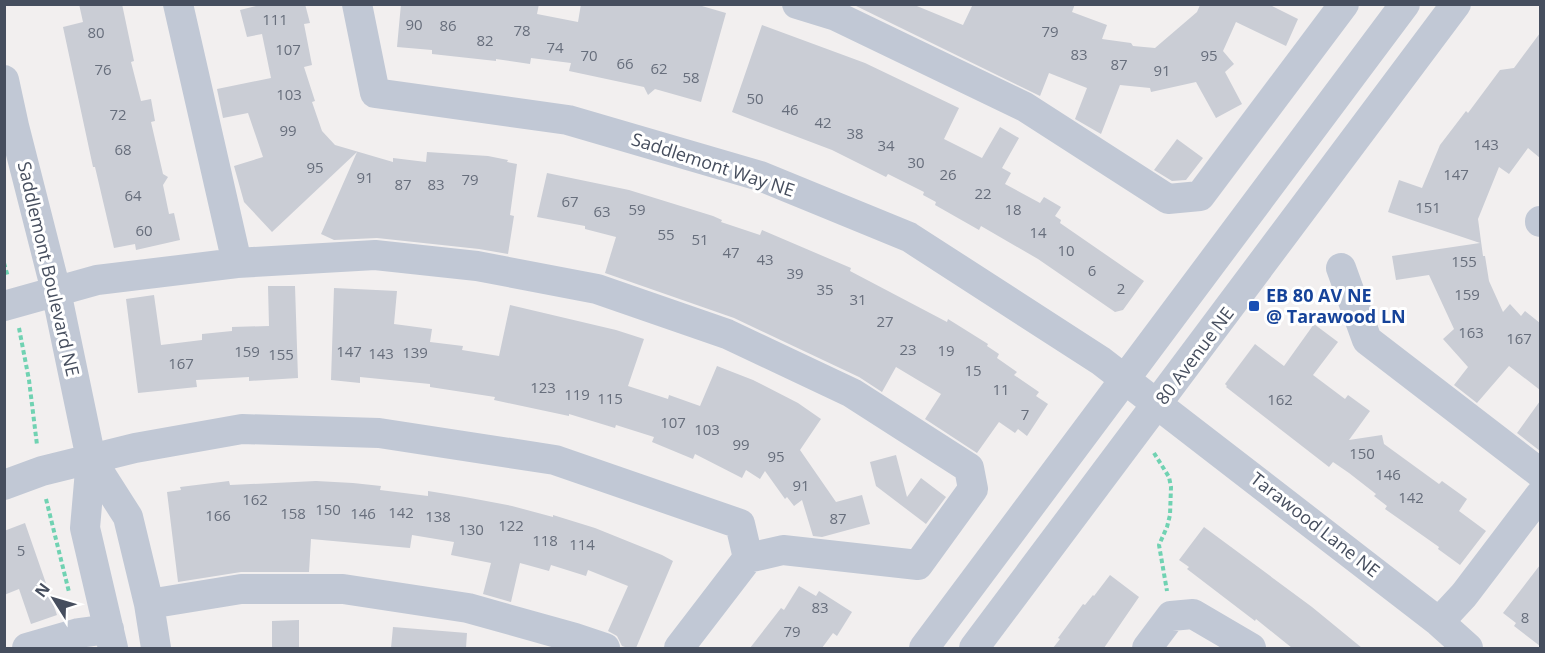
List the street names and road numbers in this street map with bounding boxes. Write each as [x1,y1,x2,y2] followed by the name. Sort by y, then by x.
[629,126,798,202] street label: Saddlemont Way NE
[13,159,85,379] street label: Saddlemont Boulevard NE
[1150,302,1239,409] street label: 80 Avenue NE
[1246,466,1385,582] street label: Tarawood Lane NE

